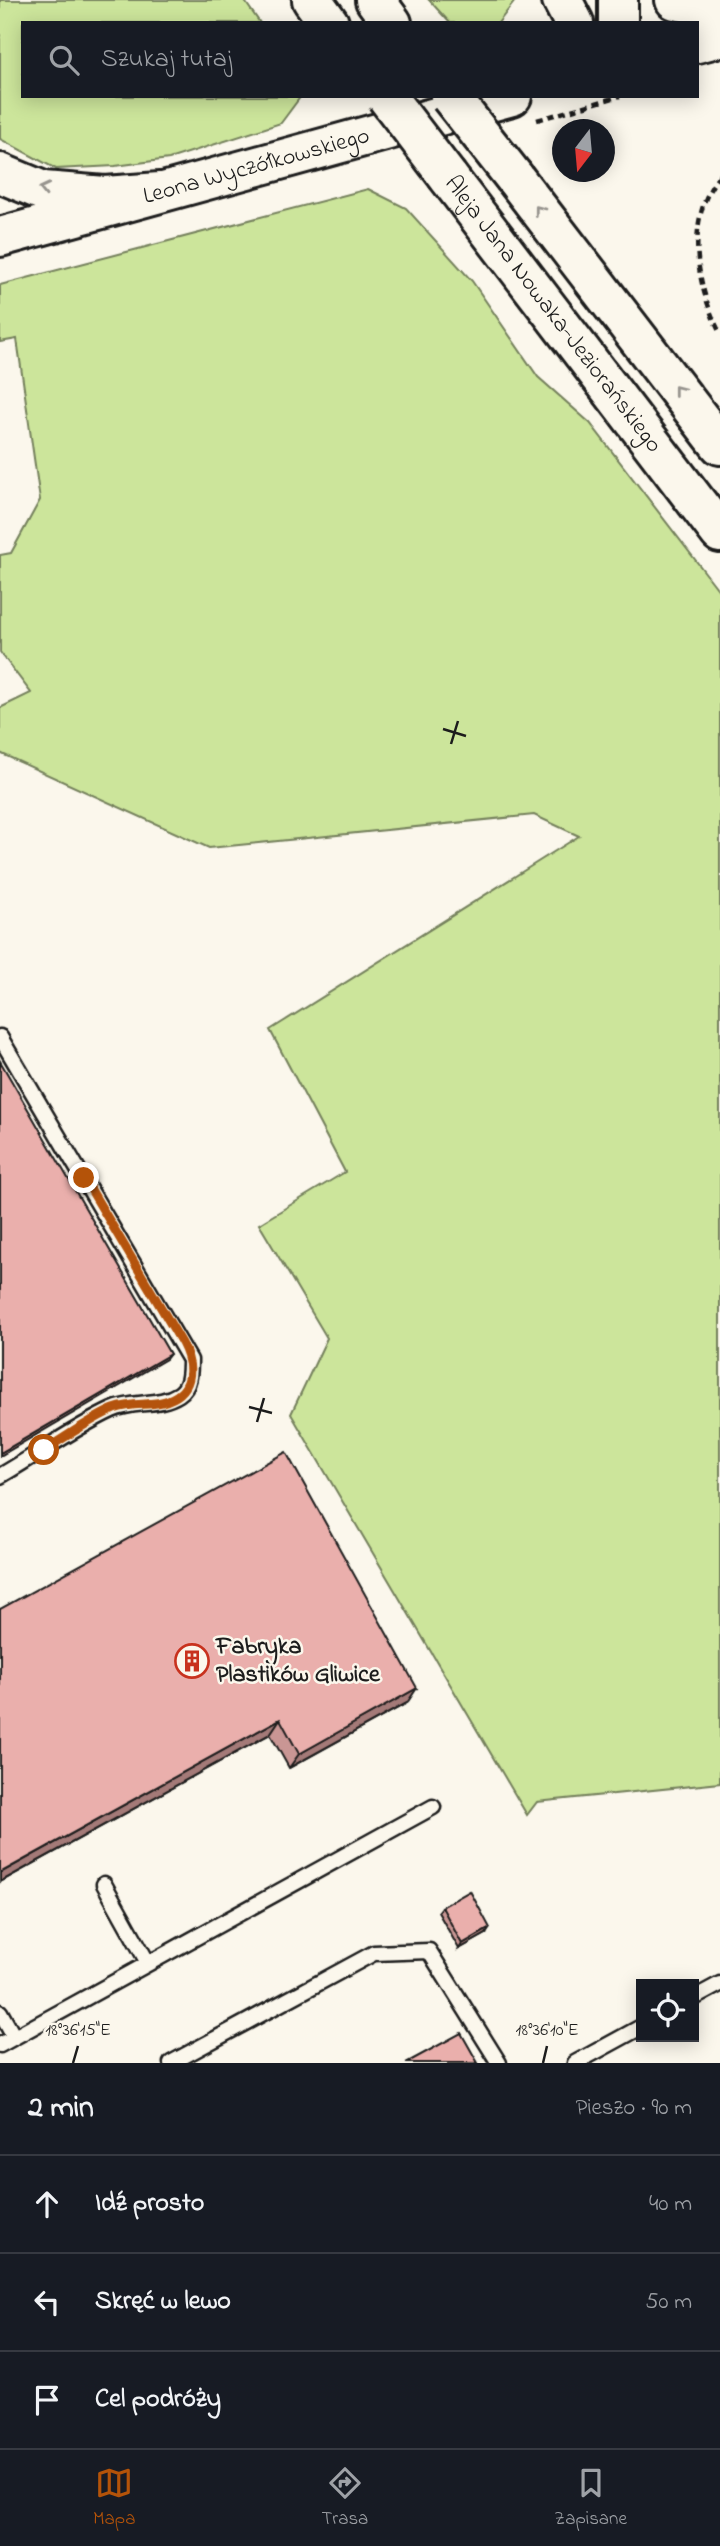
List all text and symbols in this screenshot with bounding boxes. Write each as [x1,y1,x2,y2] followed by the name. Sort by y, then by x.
[21,21,699,98] search box
[45,41,83,79] icon: search
[101,41,232,79] text: Szukaj tutaj
[139,119,374,214] street label: Leona Wyczółkowskiego
[552,119,615,182] north arrow
[435,168,671,461] street label: Aleja Jana Nowaka-Jeziorańskiego
[38,183,50,197] one-way arrow
[535,206,548,218] one-way arrow
[674,386,687,398] one-way arrow
[68,1162,99,1193] route end
[28,1434,59,1465] route start
[215,1630,381,1693] place label: Fabryka Plastików Gliwice
[173,1642,211,1680] building icon: Fabryka Plastików Gliwice
[636,1979,699,2042] map controls
[636,1979,699,2042] button: locate
[45,2018,111,2044] text: 18°36'15"E
[515,2018,579,2044] text: 18°36'10"E
[28,2087,94,2131] text: 2 min
[575,2092,692,2125] text: Pieszo · 90 m
[28,2185,66,2223] icon: ahead
[95,2185,204,2223] text: Idź prosto
[649,2188,692,2221] text: 40 m
[28,2283,66,2321] icon: left
[95,2283,231,2321] text: Skręć w lewo
[645,2286,692,2319] text: 50 m
[28,2381,66,2419] icon: arrive
[95,2381,221,2419] text: Cel podróży
[93,2464,135,2533] tab: Mapa
[321,2464,368,2533] tab: Trasa
[554,2464,627,2533] tab: Zapisane

